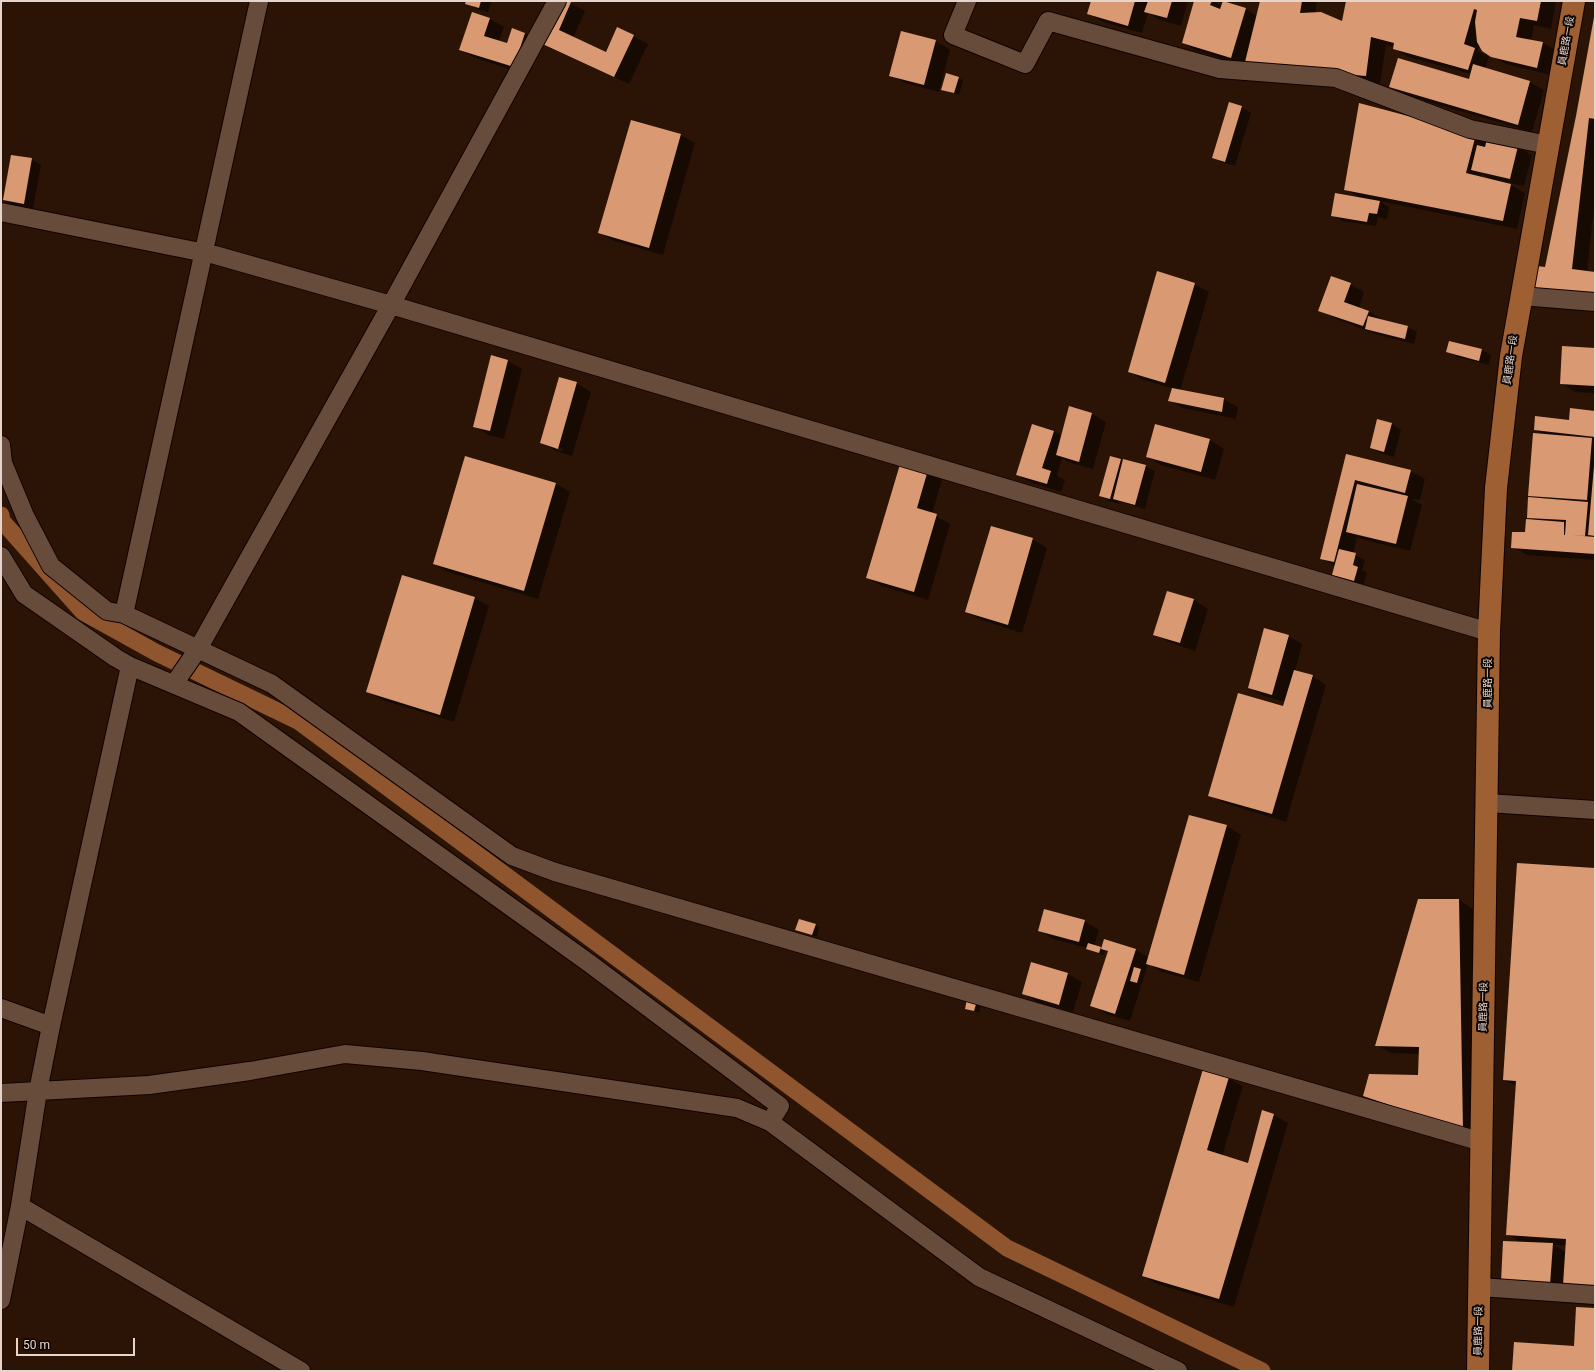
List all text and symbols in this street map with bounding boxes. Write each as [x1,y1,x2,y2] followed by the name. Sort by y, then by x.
[1557,15,1577,67] street label: 員鹿路一段
[1502,334,1520,386] street label: 員鹿路一段
[1482,658,1494,708] street label: 員鹿路一段
[1478,982,1490,1032] street label: 員鹿路一段
[1473,1306,1485,1356] street label: 員鹿路一段
[18,1330,137,1356] scale bar
[23,1338,50,1352] text: 50 m

